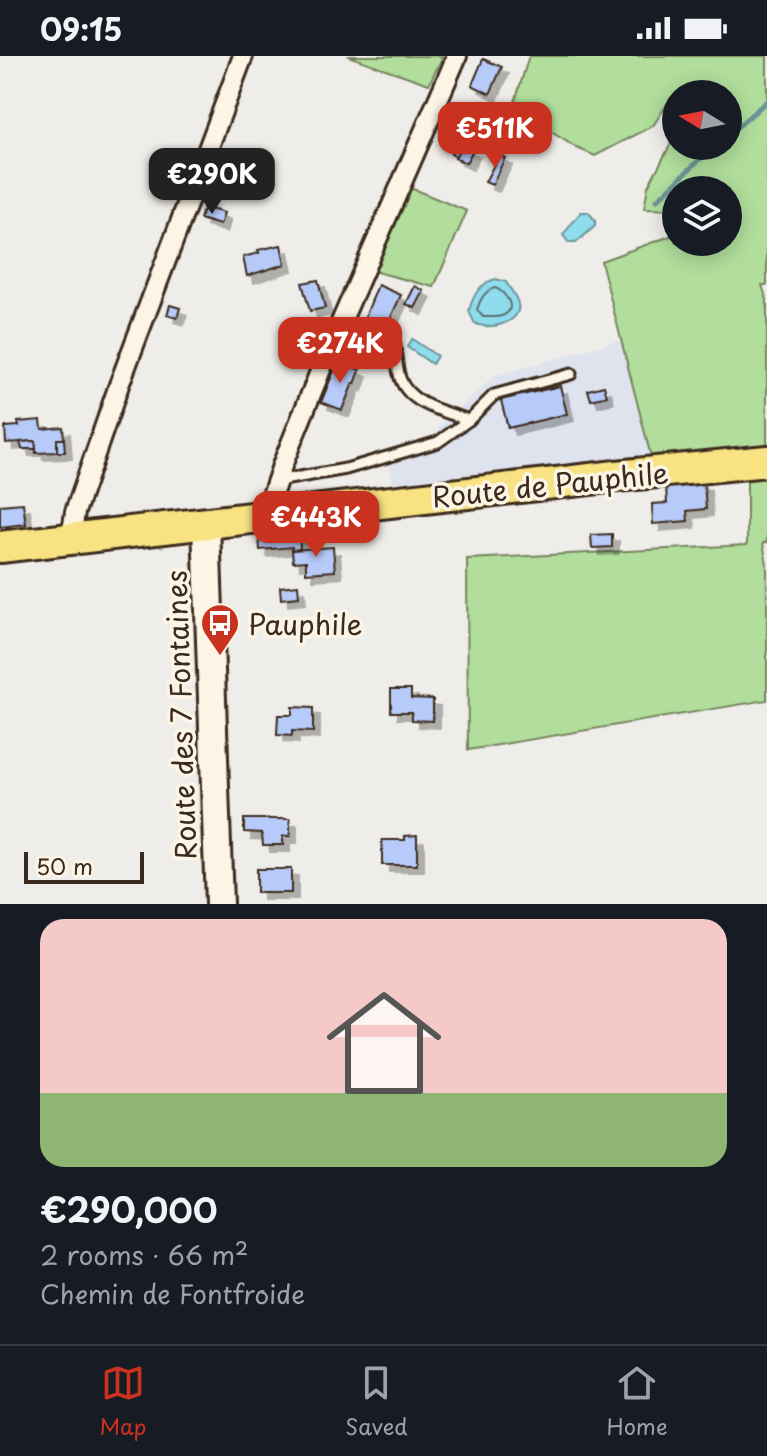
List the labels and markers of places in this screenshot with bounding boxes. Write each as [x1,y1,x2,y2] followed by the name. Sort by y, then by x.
[439,102,551,170] pin: €511K
[156,148,268,216] pin: €290K
[284,317,396,385] pin: €274K
[260,491,372,559] pin: €443K
[199,602,241,657] bus stop icon: Pauphile
[248,602,362,645] place label: Pauphile

